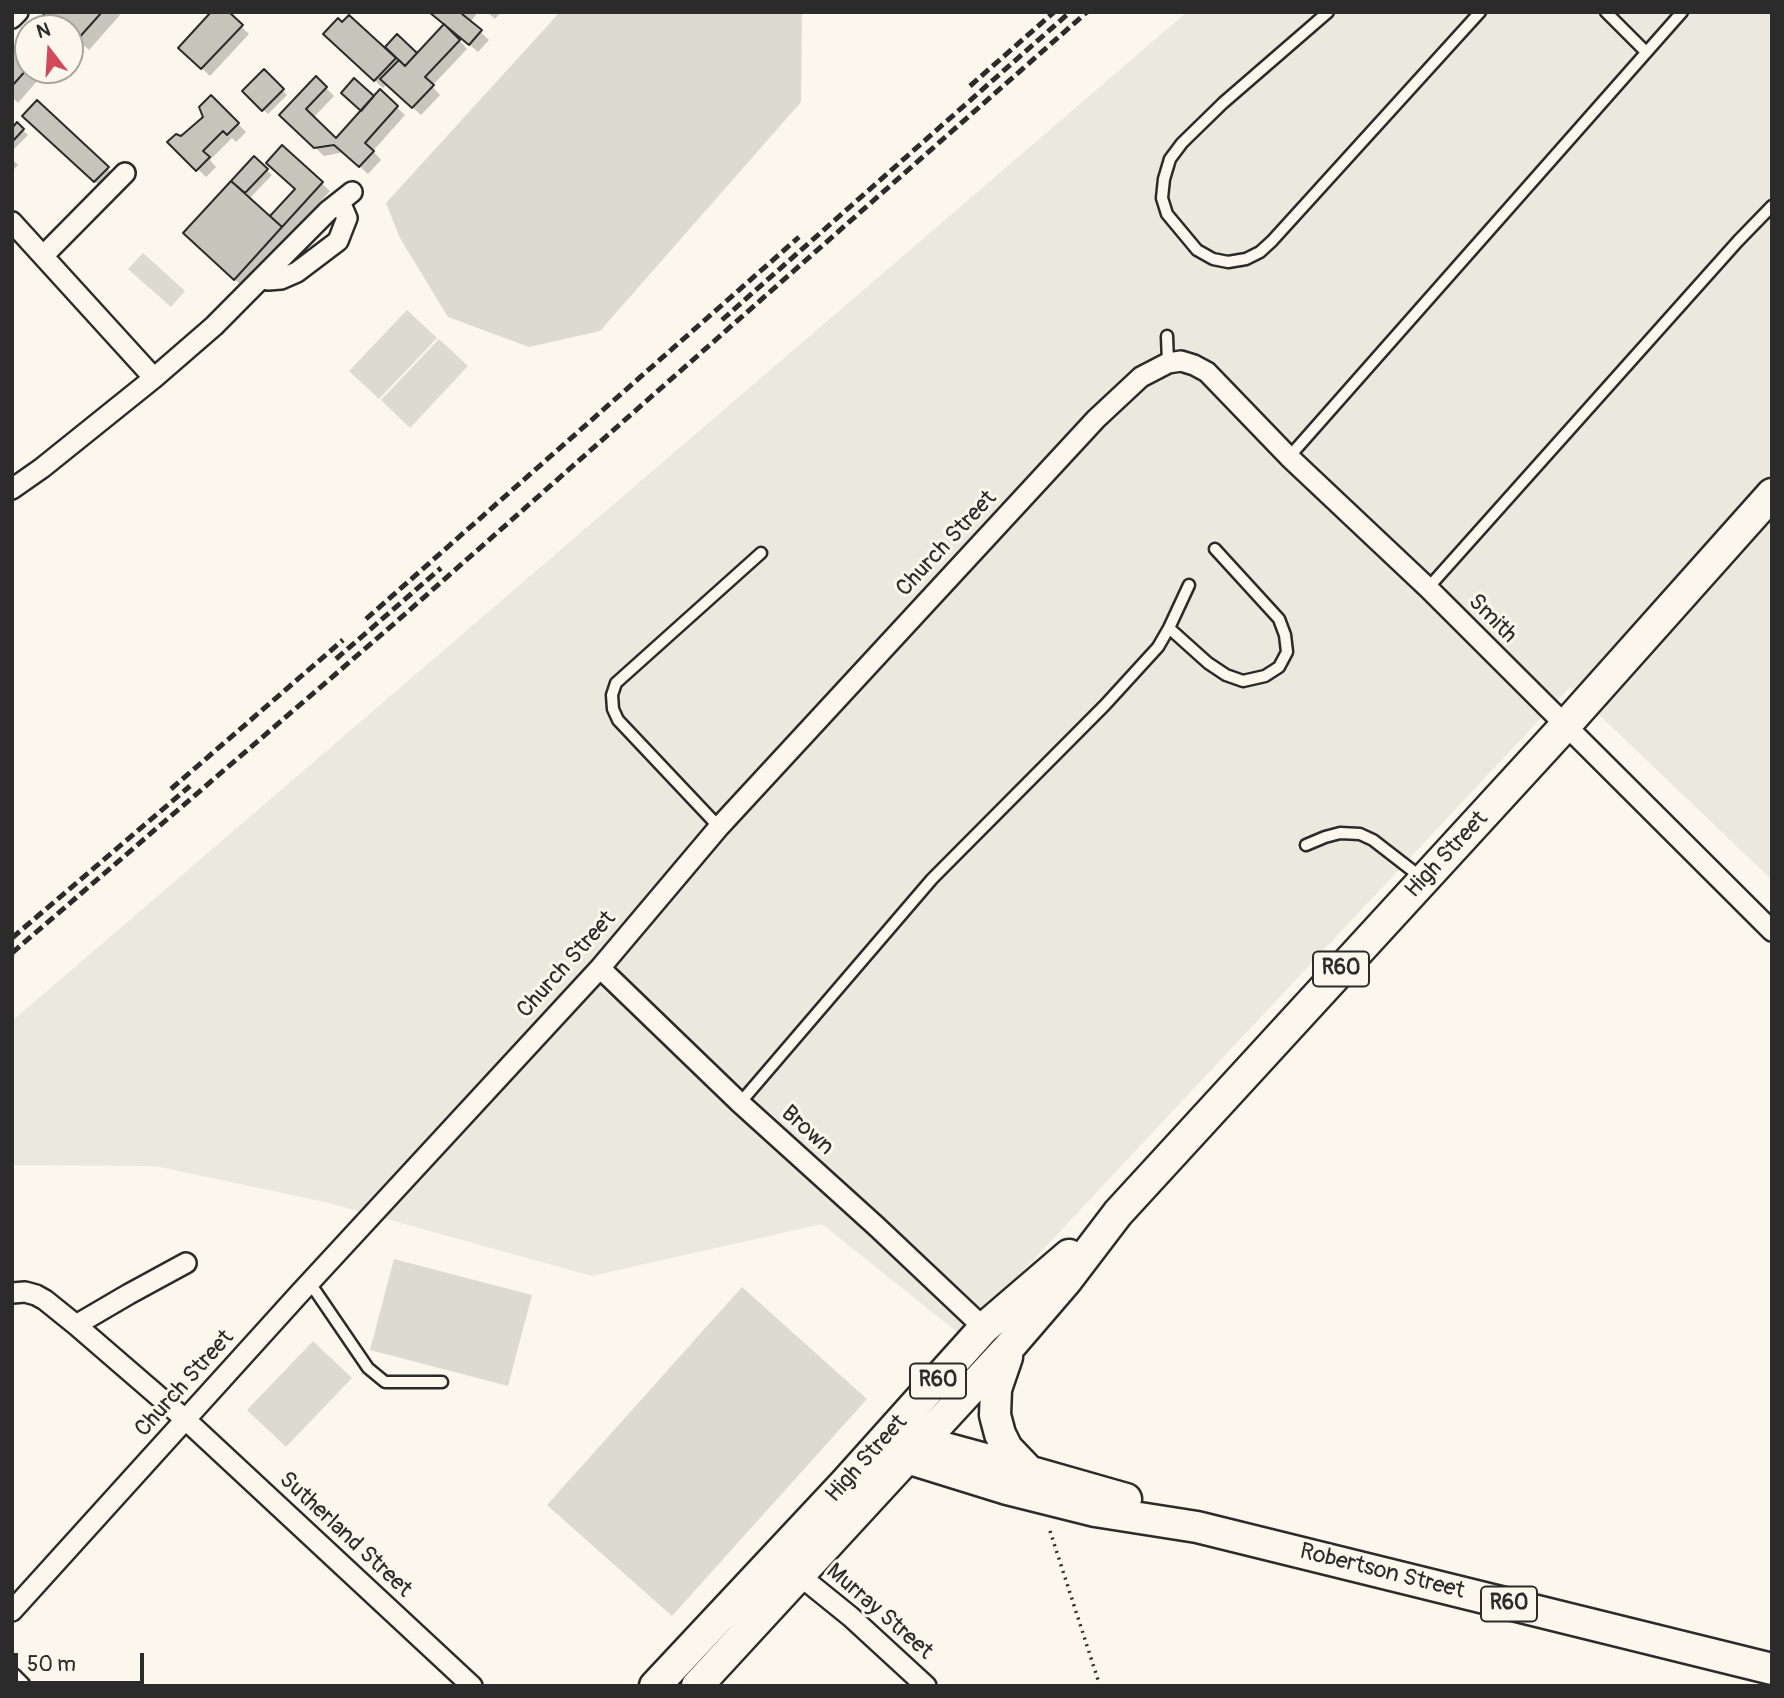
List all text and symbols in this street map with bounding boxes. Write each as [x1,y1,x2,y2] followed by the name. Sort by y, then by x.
[14,14,84,84] north arrow
[34,17,53,44] text: N
[891,485,1003,603] street label: Church Street
[1462,589,1522,649] street label: Smith
[1400,806,1494,904] street label: High Street
[512,906,622,1024] street label: Church Street
[1313,951,1369,986] road number: R60
[775,1100,839,1162] street label: Brown
[130,1325,240,1443] street label: Church Street
[910,1364,966,1398] road number: R60
[820,1409,914,1509] street label: High Street
[273,1466,417,1604] street label: Sutherland Street
[1297,1538,1467,1606] street label: Robertson Street
[820,1558,938,1666] street label: Murray Street
[1481,1586,1537,1622] road number: R60
[18,1638,147,1682] scale bar
[27,1651,76,1678] text: 50 m

